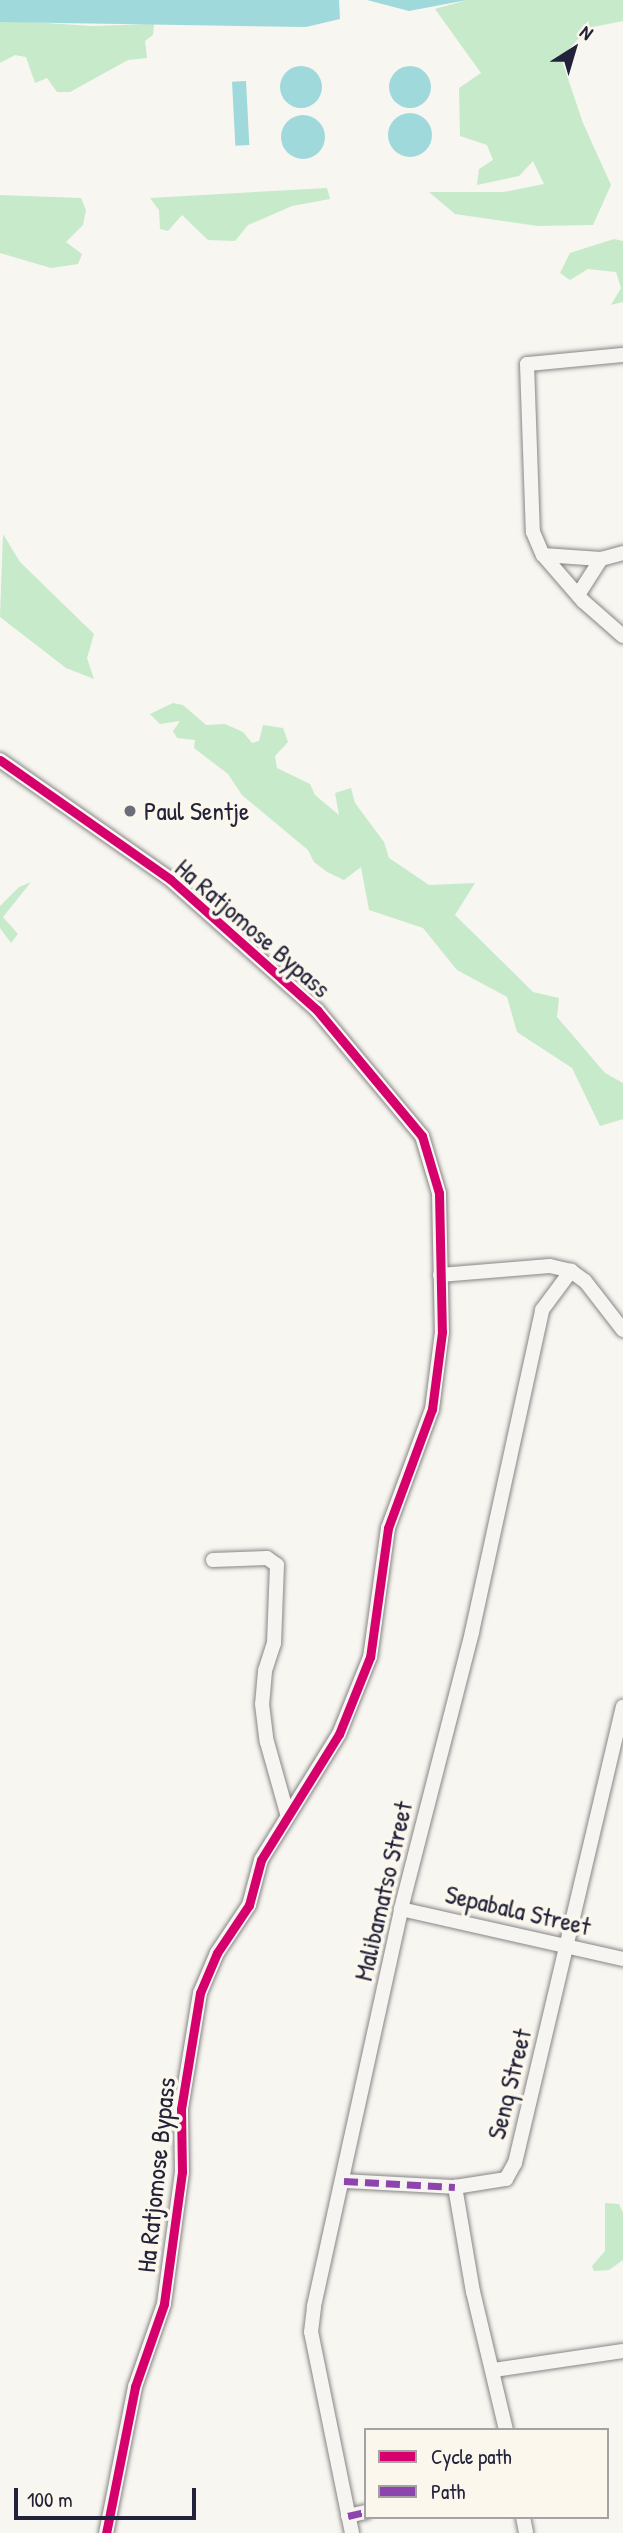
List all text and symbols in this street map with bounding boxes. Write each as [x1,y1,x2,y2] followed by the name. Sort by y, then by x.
[539,14,609,84] north arrow
[575,19,598,46] text: N
[144,795,249,827] place label: Paul Sentje
[122,803,138,819] marker: Paul Sentje
[169,852,337,1004] street label: Ha Ratjomose Bypass
[347,1798,419,1984] street label: Malibamatso Street
[442,1878,594,1942] street label: Sepabala Street
[480,2026,538,2142] street label: Senq Street
[130,2076,182,2274] street label: Ha Ratjomose Bypass
[364,2428,609,2519] legend
[431,2442,512,2471] text: Cycle path
[18,2474,200,2518] scale bar
[431,2477,465,2506] text: Path
[27,2485,73,2514] text: 100 m

